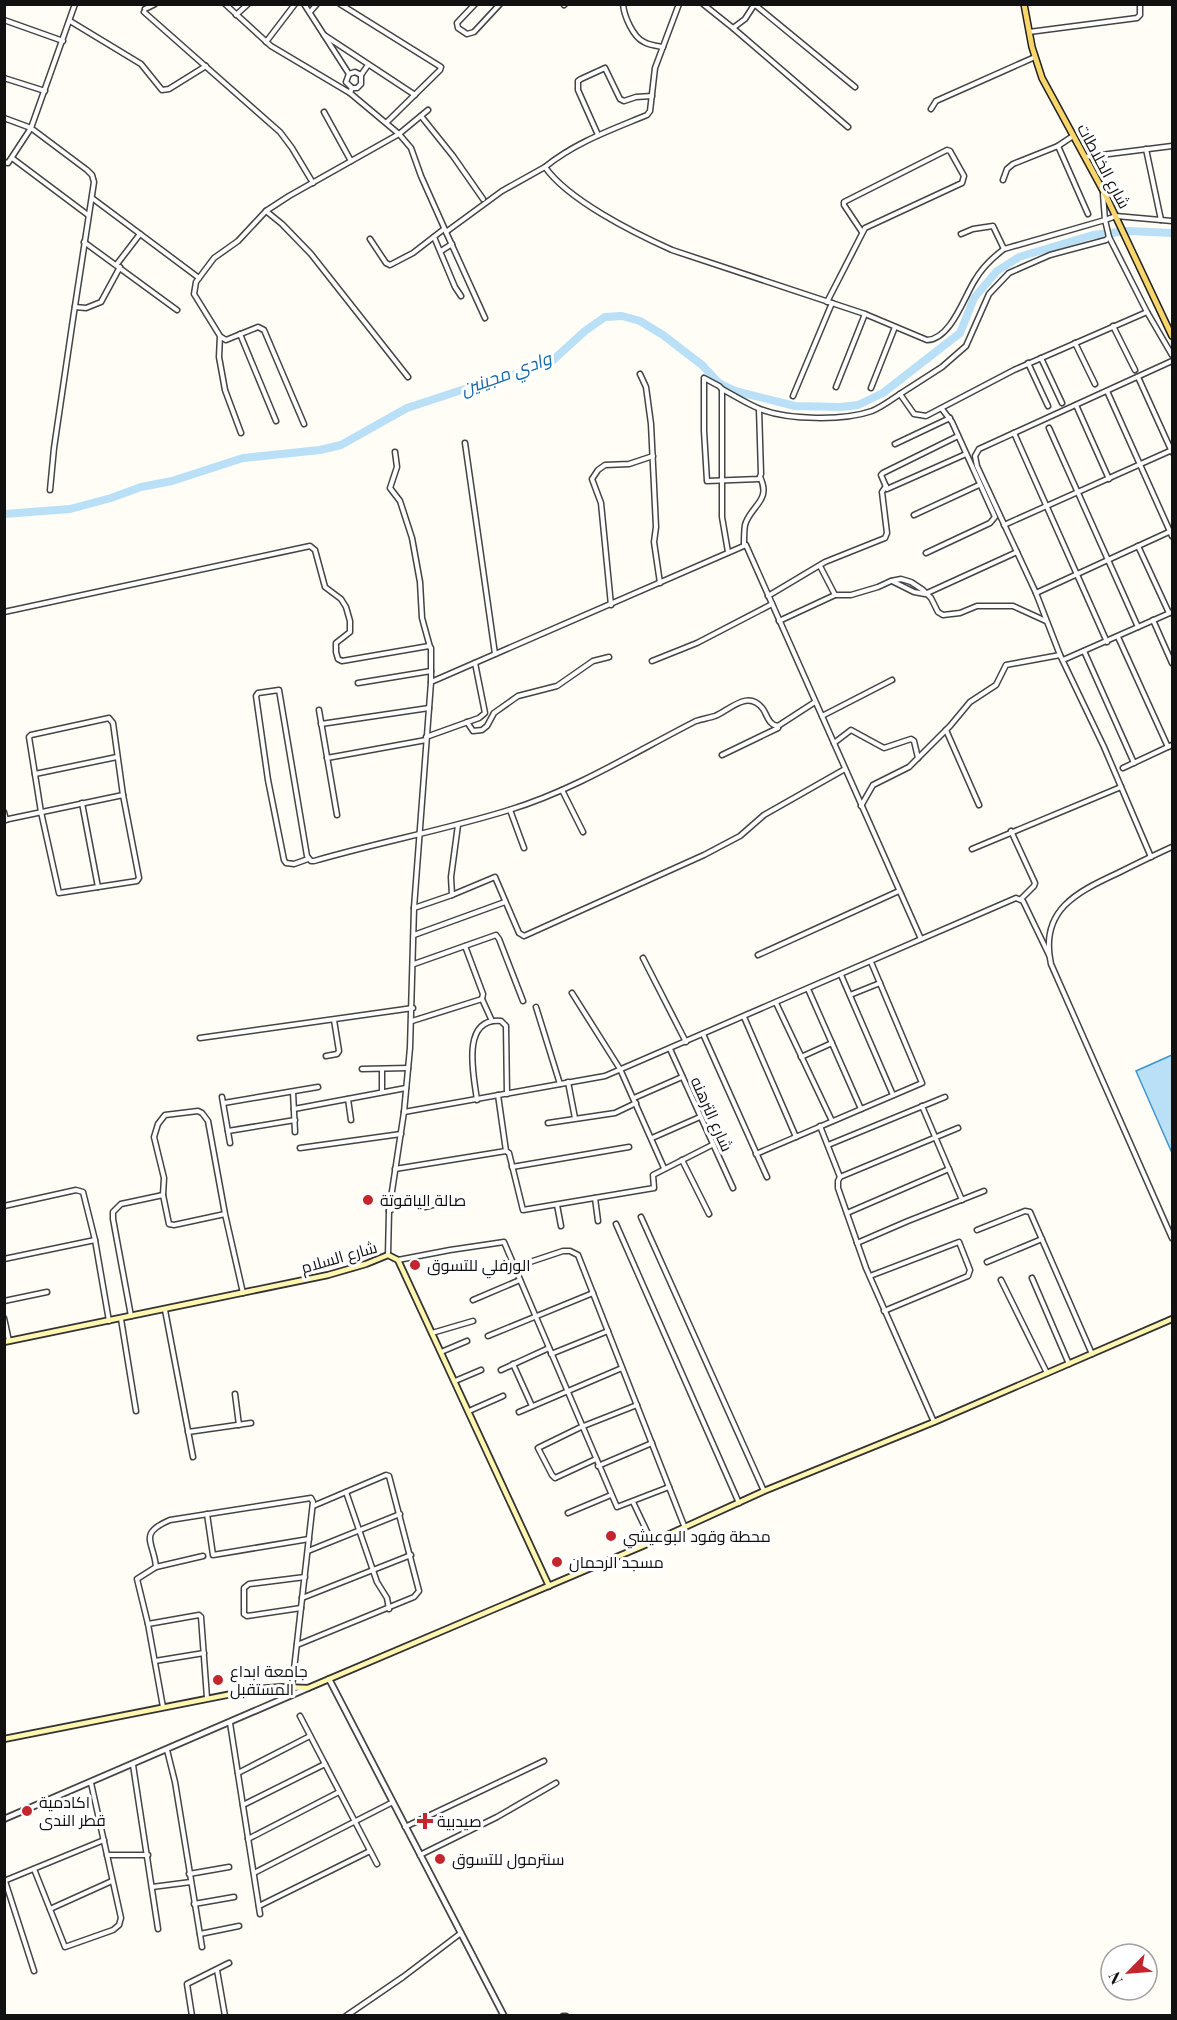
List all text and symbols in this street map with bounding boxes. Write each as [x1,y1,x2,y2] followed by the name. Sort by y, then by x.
[1072,120,1136,213] street label: شارع الخلاطات
[457,345,556,403] water label: وادي مجينين
[685,1073,738,1155] street label: شارع الترهنه
[380,1189,466,1210] place label: صالة الياقوتة
[361,1193,375,1207] marker: صالة الياقوتة
[298,1236,380,1279] street label: شارع السلام
[427,1254,531,1279] place label: الورفلي للتسوق
[408,1258,422,1272] marker: الورفلي للتسوق
[623,1525,771,1549] place label: محطة وقود البوعيشي
[604,1529,618,1543] marker: محطة وقود البوعيشي
[569,1551,664,1573] place label: مسجد الرحمان
[550,1555,564,1569] marker: مسجد الرحمان
[230,1660,308,1700] place label: جامعة ابداع المستقبل
[211,1673,225,1687] marker: جامعة ابداع المستقبل
[39,1791,106,1831] place label: اكادمية قطر الندى
[20,1804,34,1818] marker: اكادمية قطر الندى
[437,1810,482,1831] place label: صيدبية
[418,1814,432,1828] marker: صيدبية
[452,1848,564,1870] place label: سنترمول للتسوق
[433,1852,447,1866] marker: سنترمول للتسوق
[1099,1942,1159,2002] north arrow
[1103,1968,1127,1988] text: N

